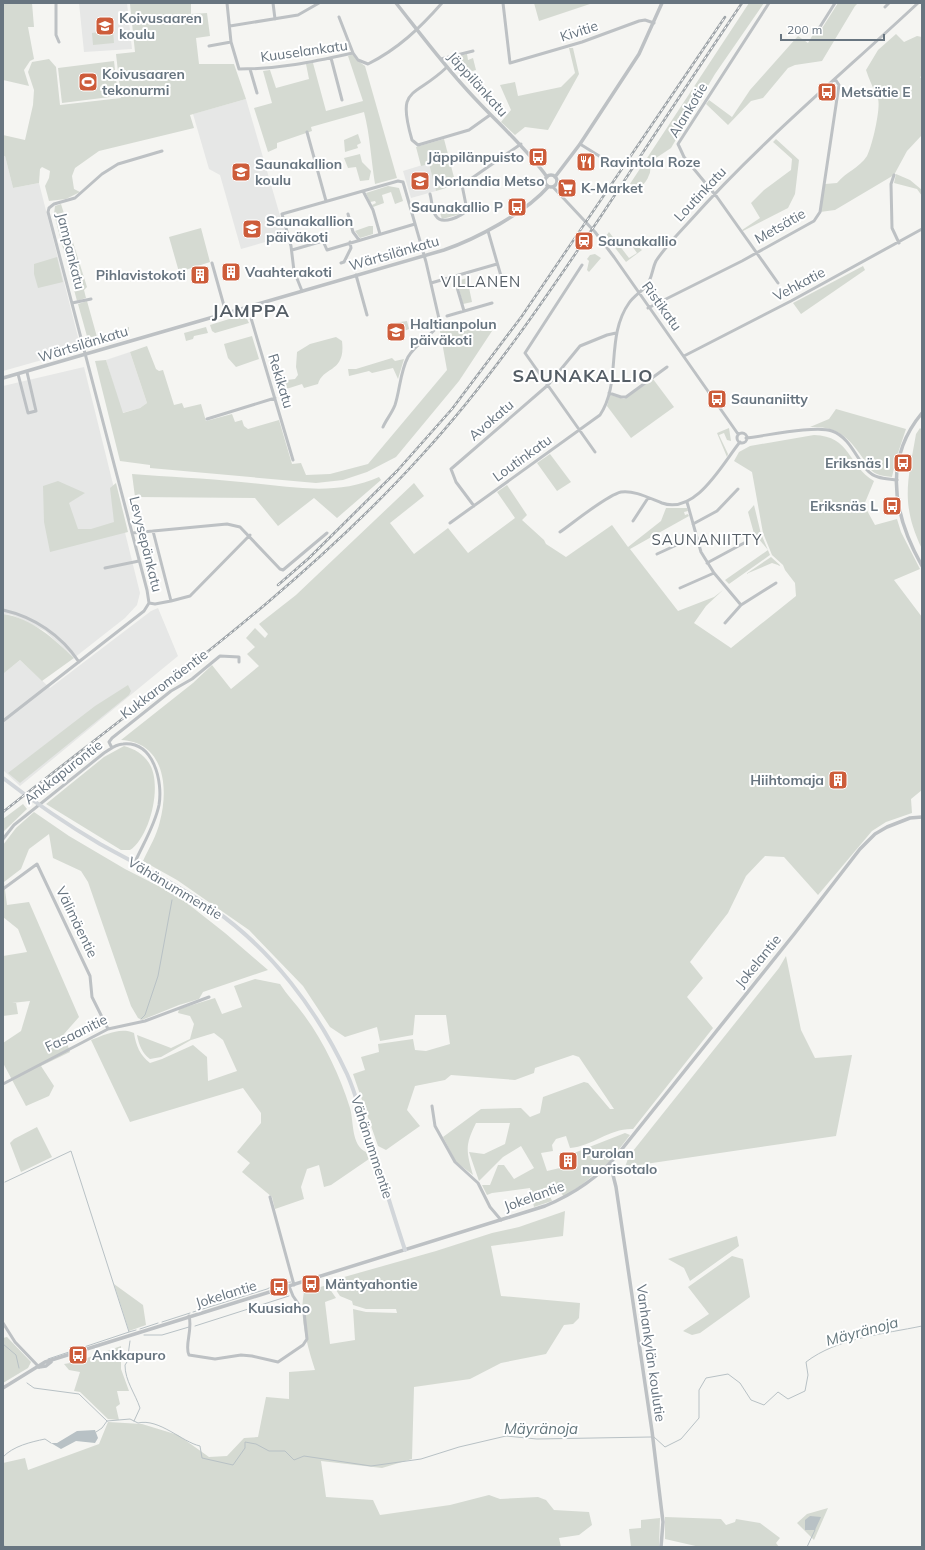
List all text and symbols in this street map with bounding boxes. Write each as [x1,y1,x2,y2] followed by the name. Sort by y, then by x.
[119,9,202,43] place label: Koivusaaren koulu
[94,15,116,37] school or university icon: Koivusaaren koulu
[558,16,600,46] street label: Kivitie
[781,16,884,42] scale bar
[787,22,822,37] text: 200 m
[259,36,349,66] street label: Kuuselankatu
[444,48,512,120] street label: Jäppilänkatu
[102,65,185,99] place label: Koivusaaren tekonurmi
[77,71,99,93] sports icon: Koivusaaren tekonurmi
[665,79,711,141] street label: Alankotie
[816,81,838,103] bus stop icon: Metsätie E
[841,83,911,101] place label: Metsätie E
[527,146,549,168] bus stop icon: Jäppilänpuisto
[427,148,524,166] place label: Jäppilänpuisto
[575,151,597,173] restaurant icon: Ravintola Roze
[600,153,701,171] place label: Ravintola Roze
[255,155,342,189] place label: Saunakallion koulu
[230,161,252,183] school or university icon: Saunakallion koulu
[670,163,730,225] street label: Loutinkatu
[409,170,431,192] school or university icon: Norlandia Metso
[434,172,544,190] place label: Norlandia Metso
[556,177,578,199] supermarket icon: K-Market
[581,179,644,197] place label: K-Market
[506,196,528,218] bus stop icon: Saunakallio P
[411,198,503,216] place label: Saunakallio P
[751,204,809,248] street label: Metsätie
[53,211,89,291] street label: Jampankatu
[266,212,353,246] place label: Saunakallion päiväkoti
[241,218,263,240] school or university icon: Saunakallion päiväkoti
[573,230,595,252] station icon: Saunakallio
[347,232,441,274] street label: Wärtsilänkatu
[598,232,677,250] place label: Saunakallio
[220,261,242,283] building icon: Vaahterakoti
[244,263,332,281] place label: Vaahterakoti
[770,263,828,305] street label: Vehkatie
[189,264,211,286] building icon: Pihlavistokoti
[96,266,186,284] place label: Pihlavistokoti
[441,272,521,291] district label: VILLANEN
[638,278,686,334] street label: Ristikatu
[212,299,290,322] district label: JAMPPA
[410,315,497,349] place label: Haltianpolun päiväkoti
[385,321,407,343] school or university icon: Haltianpolun päiväkoti
[36,322,130,366] street label: Wärtsilänkatu
[264,351,298,411] street label: Rekikatu
[513,364,653,387] district label: SAUNAKALLIO
[706,388,728,410] bus stop icon: Saunaniitty
[731,390,808,408] place label: Saunaniitty
[465,396,517,444] street label: Avokatu
[489,431,555,485] street label: Loutinkatu
[892,452,914,474] bus stop icon: Eriksnäs I
[825,454,889,472] place label: Eriksnäs I
[125,494,167,594] street label: Levysepänkatu
[881,495,903,517] bus stop icon: Eriksnäs L
[810,497,878,515] place label: Eriksnäs L
[652,530,762,549] district label: SAUNANIITTY
[117,645,211,723] street label: Kukkaromäentie
[20,736,106,808] street label: Ankkapurontie
[827,769,849,791] building icon: Hiihtomaja
[750,771,824,789] place label: Hiihtomaja
[124,853,226,923] street label: Vähänummentie
[52,883,102,961] street label: Välimäentie
[731,931,785,991] street label: Jokelantie
[42,1010,110,1056] street label: Fasaanitie
[347,1093,397,1201] street label: Vähänummentie
[582,1144,657,1178] place label: Purolan nuorisotalo
[557,1150,579,1172] building icon: Purolan nuorisotalo
[501,1177,567,1215] street label: Jokelantie
[300,1273,322,1295] bus stop icon: Mäntyahontie
[325,1275,418,1293] place label: Mäntyahontie
[193,1276,259,1312] street label: Jokelantie
[268,1276,290,1298] bus stop icon: Kuusiaho
[632,1283,670,1423] street label: Vanhankylän koulutie
[248,1299,310,1317] place label: Kuusiaho
[824,1312,900,1350] water label: Mäyränoja
[67,1344,89,1366] bus stop icon: Ankkapuro
[92,1346,166,1364] place label: Ankkapuro
[504,1419,578,1438] water label: Mäyränoja

